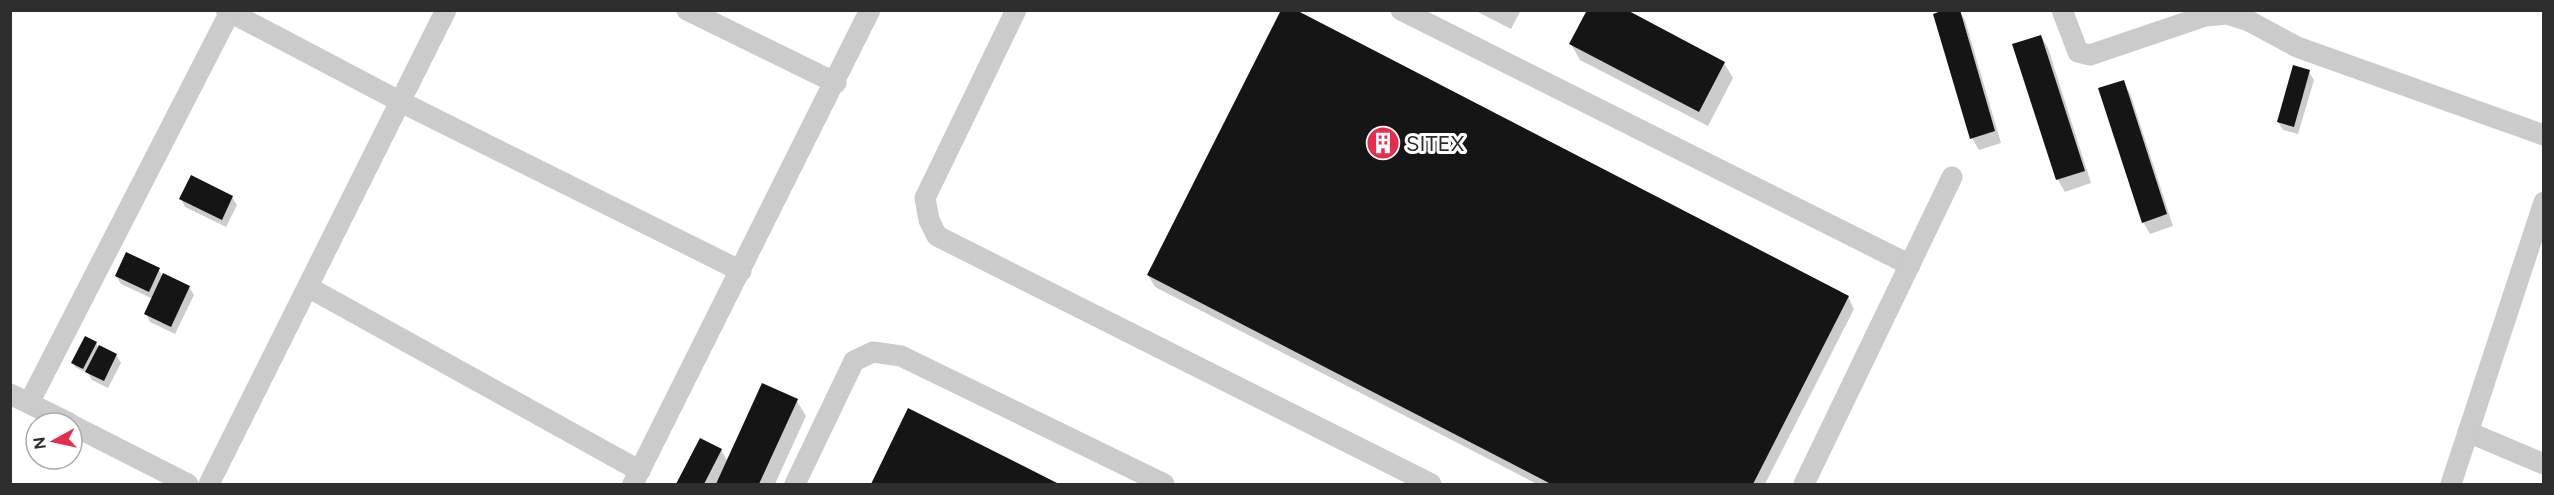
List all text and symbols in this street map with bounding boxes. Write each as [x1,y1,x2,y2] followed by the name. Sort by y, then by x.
[1365,125,1401,161] building icon: SITEX
[1406,130,1465,157] place label: SITEX
[24,411,84,471] north arrow
[29,436,50,450] text: N

